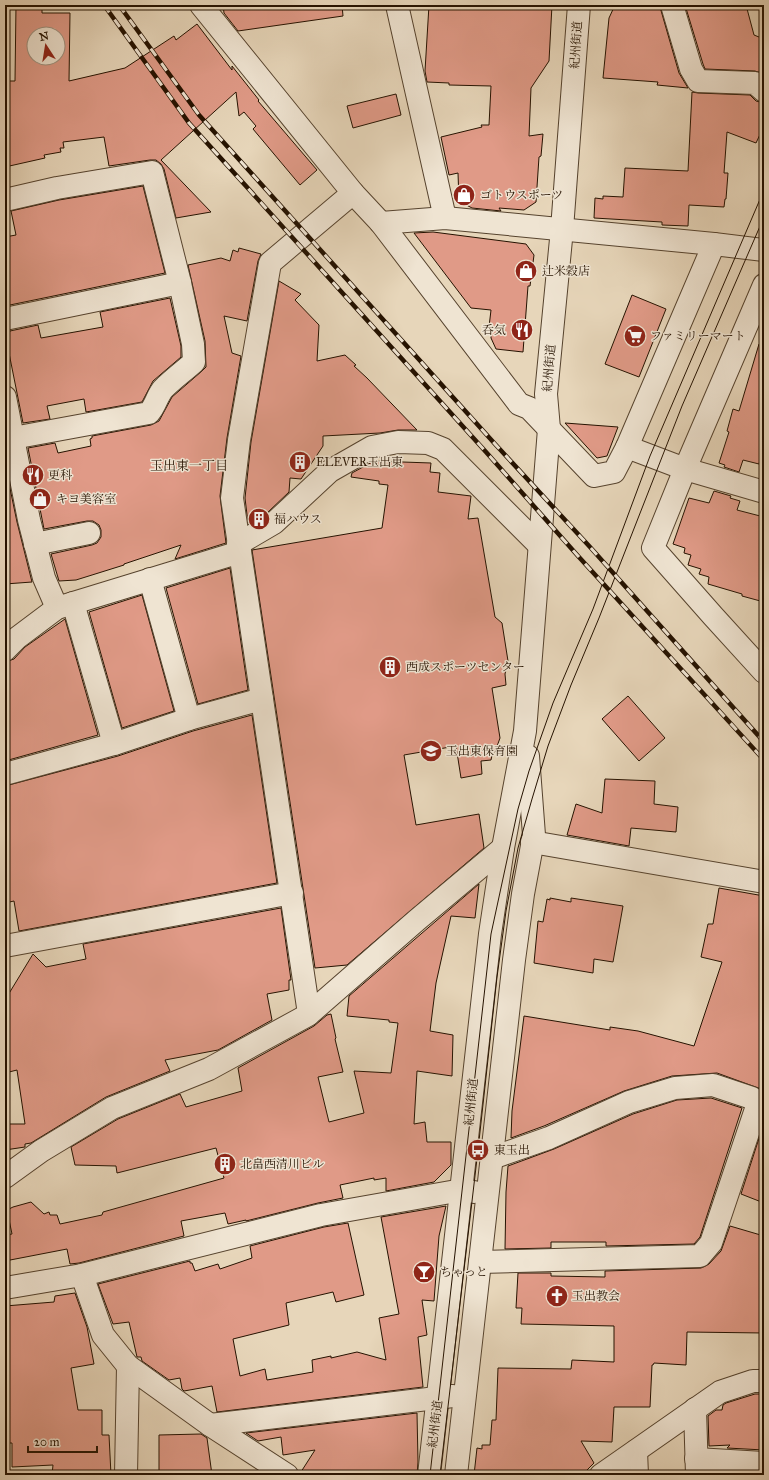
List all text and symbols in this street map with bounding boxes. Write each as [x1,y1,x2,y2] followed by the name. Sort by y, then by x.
[567,21,585,69] street label: 紀州街道
[26,26,66,66] north arrow
[38,29,51,44] text: N
[451,182,477,208] shop icon: ゴトウスポーツ
[480,188,563,202] place label: ゴトウスポーツ
[513,258,539,284] shop icon: 辻米穀店
[542,264,590,278] place label: 辻米穀店
[509,317,535,343] restaurant icon: 呑気
[482,323,506,337] place label: 呑気
[622,323,648,349] supermarket icon: ファミリーマート
[650,329,746,343] place label: ファミリーマート
[540,343,558,393] street label: 紀州街道
[287,449,313,475] building icon: ELEVER玉出東
[316,455,403,469] place label: ELEVER玉出東
[150,458,228,474] district label: 玉出東一丁目
[20,462,46,488] restaurant icon: 更科
[48,468,72,482] place label: 更科
[27,486,53,512] shop icon: キヨ美容室
[56,492,116,506] place label: キヨ美容室
[246,506,272,532] building icon: 福ハウス
[274,512,322,526] place label: 福ハウス
[377,654,403,680] building icon: 西成スポーツセンター
[406,660,525,674] place label: 西成スポーツセンター
[418,738,444,764] school or university icon: 玉出東保育園
[446,744,518,758] place label: 玉出東保育園
[462,1077,480,1127] street label: 紀州街道
[465,1137,491,1163] bus stop icon: 東玉出
[494,1143,530,1157] place label: 東玉出
[212,1151,238,1177] building icon: 北畠西清川ビル
[240,1157,324,1171] place label: 北畠西清川ビル
[411,1259,437,1285] bar icon: ちゃっと
[440,1265,488,1279] place label: ちゃっと
[544,1283,570,1309] church icon: 玉出教会
[572,1289,620,1303] place label: 玉出教会
[425,1399,445,1449] street label: 紀州街道
[28,1428,97,1454] scale bar
[34,1435,60,1449] text: 20 m

